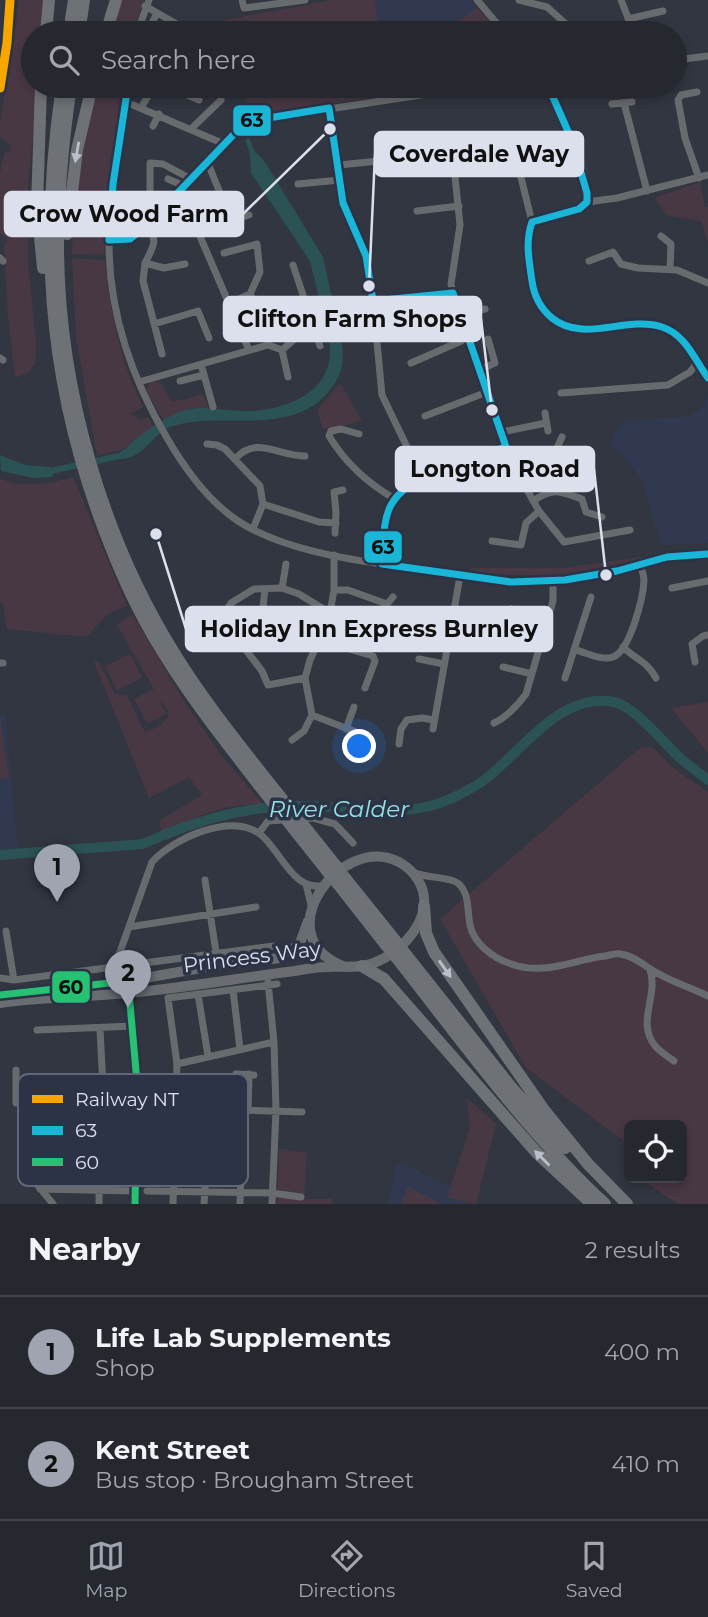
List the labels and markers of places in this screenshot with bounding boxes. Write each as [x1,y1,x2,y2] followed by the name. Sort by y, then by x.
[375,132,583,176] callout: Coverdale Way
[5,192,243,236] callout: Crow Wood Farm
[224,297,481,341] callout: Clifton Farm Shops
[396,447,594,491] callout: Longton Road
[186,607,552,651] callout: Holiday Inn Express Burnley
[34,844,80,902] pin: 1
[105,950,151,1008] pin: 2

